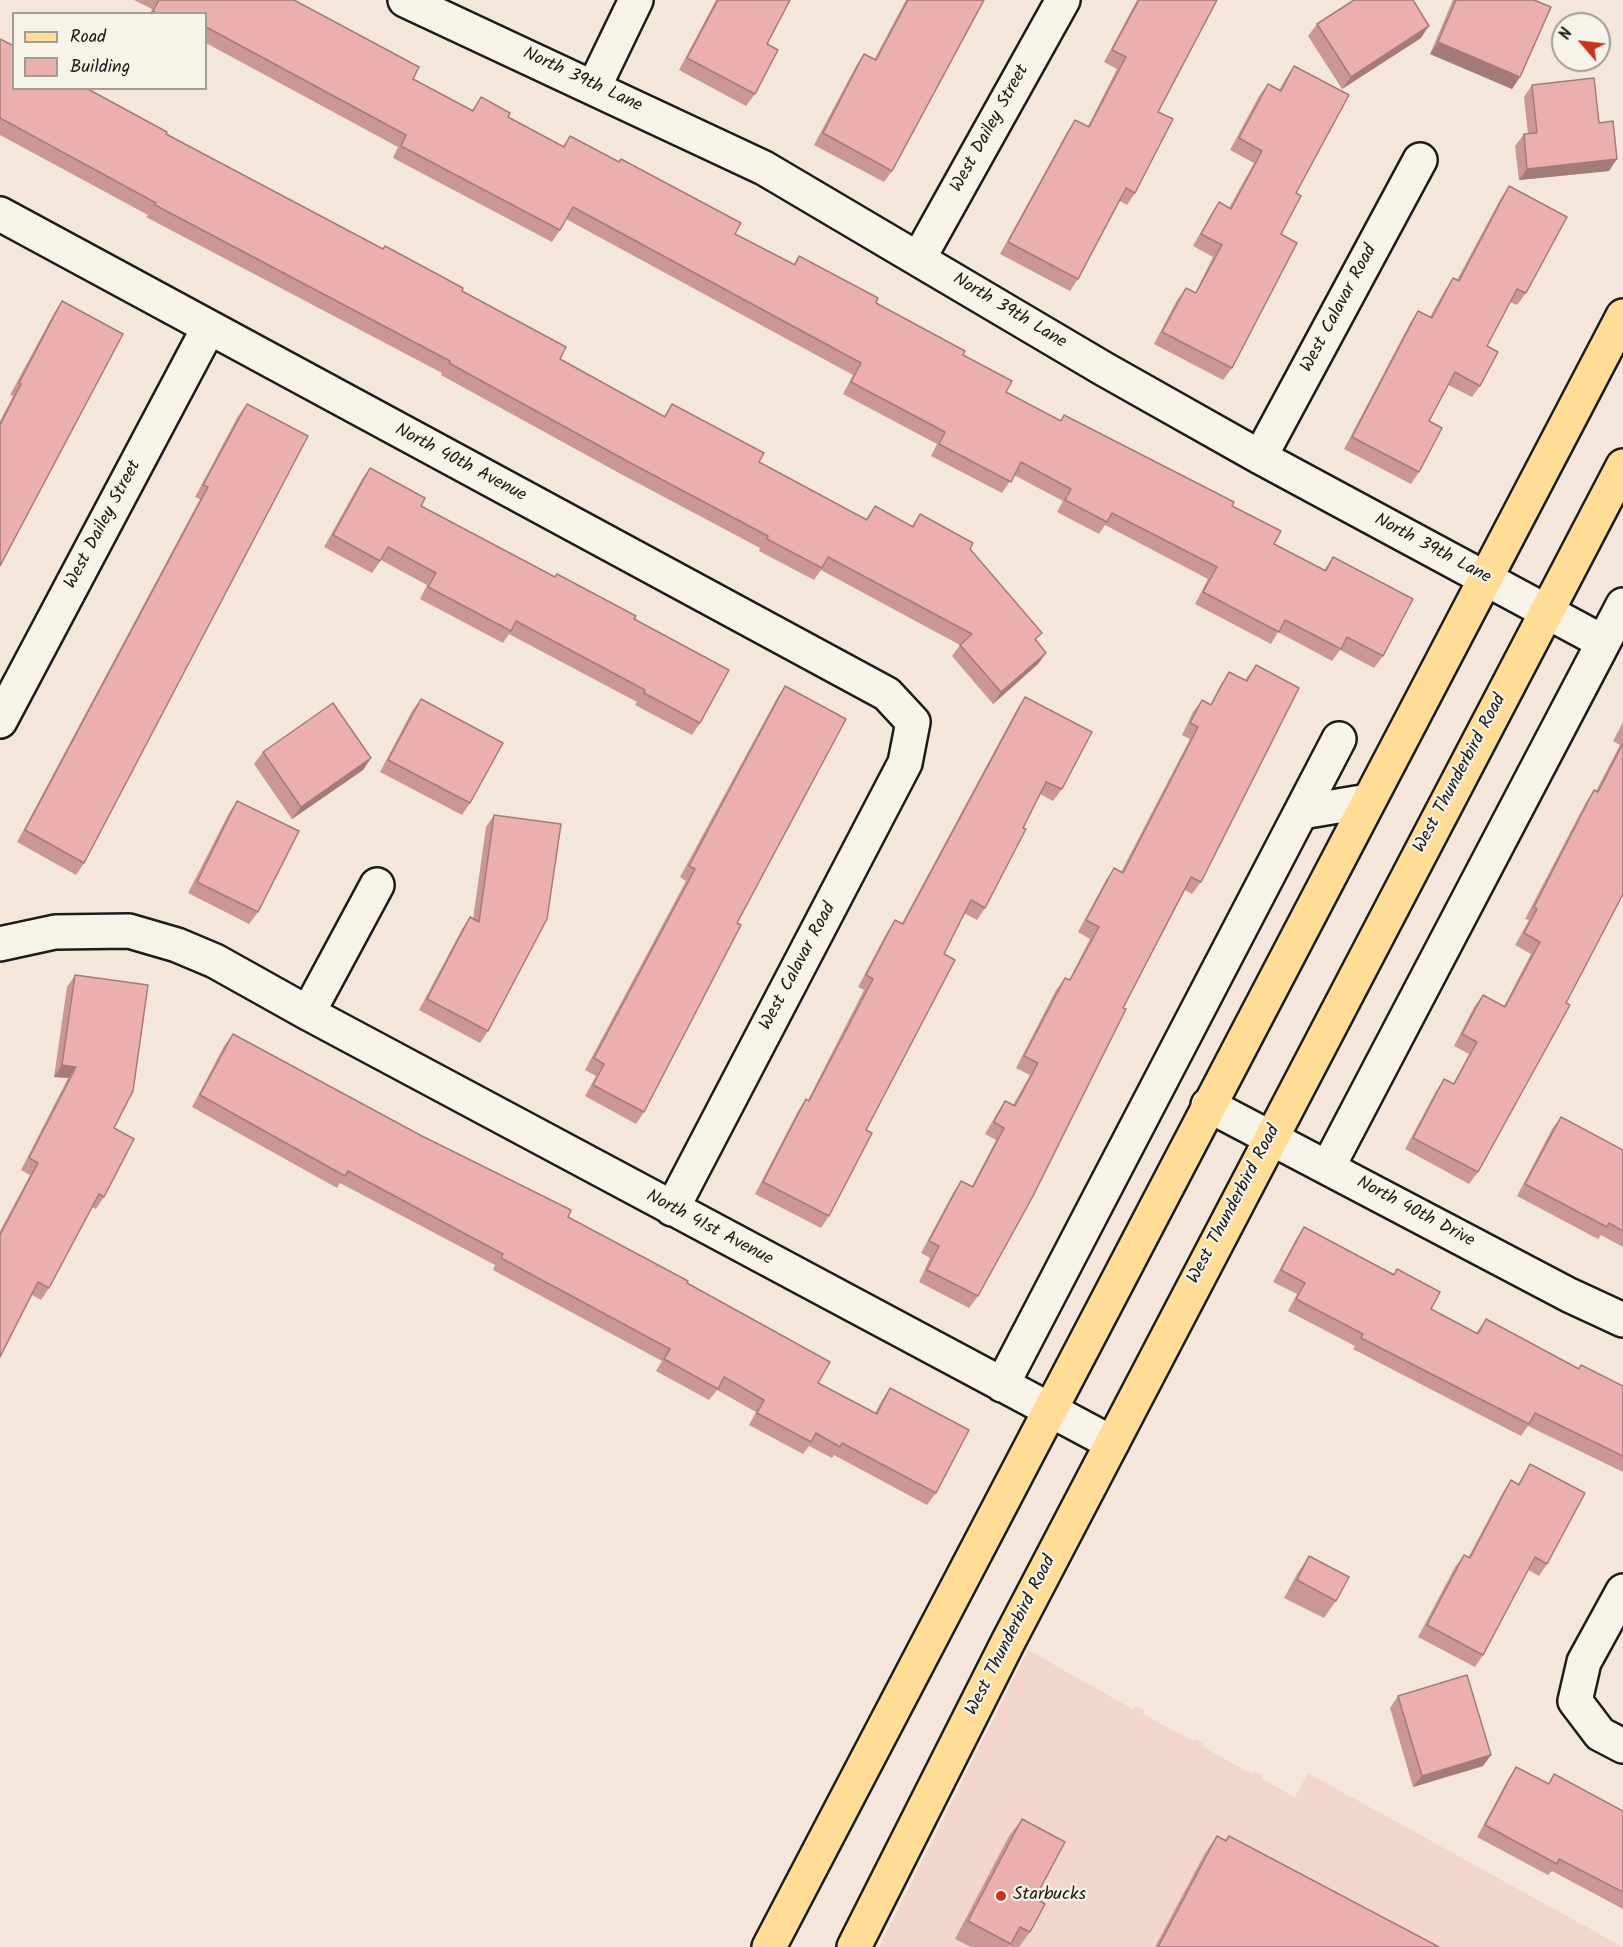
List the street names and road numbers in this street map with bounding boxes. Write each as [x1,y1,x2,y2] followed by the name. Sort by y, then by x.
[519,44,645,118] street label: North 39th Lane
[947,62,1035,196] street label: West Dailey Street
[1297,242,1383,376] street label: West Calavar Road
[948,270,1070,354] street label: North 39th Lane
[391,420,529,508] street label: North 40th Avenue
[61,457,147,593] street label: West Dailey Street
[1370,510,1494,590] street label: North 39th Lane
[1410,691,1512,857] street label: West Thunderbird Road
[756,900,842,1034] street label: West Calavar Road
[1184,1122,1286,1288] street label: West Thunderbird Road
[1352,1173,1478,1253] street label: North 40th Drive
[642,1186,776,1272] street label: North 41st Avenue
[962,1552,1062,1720] street label: West Thunderbird Road

